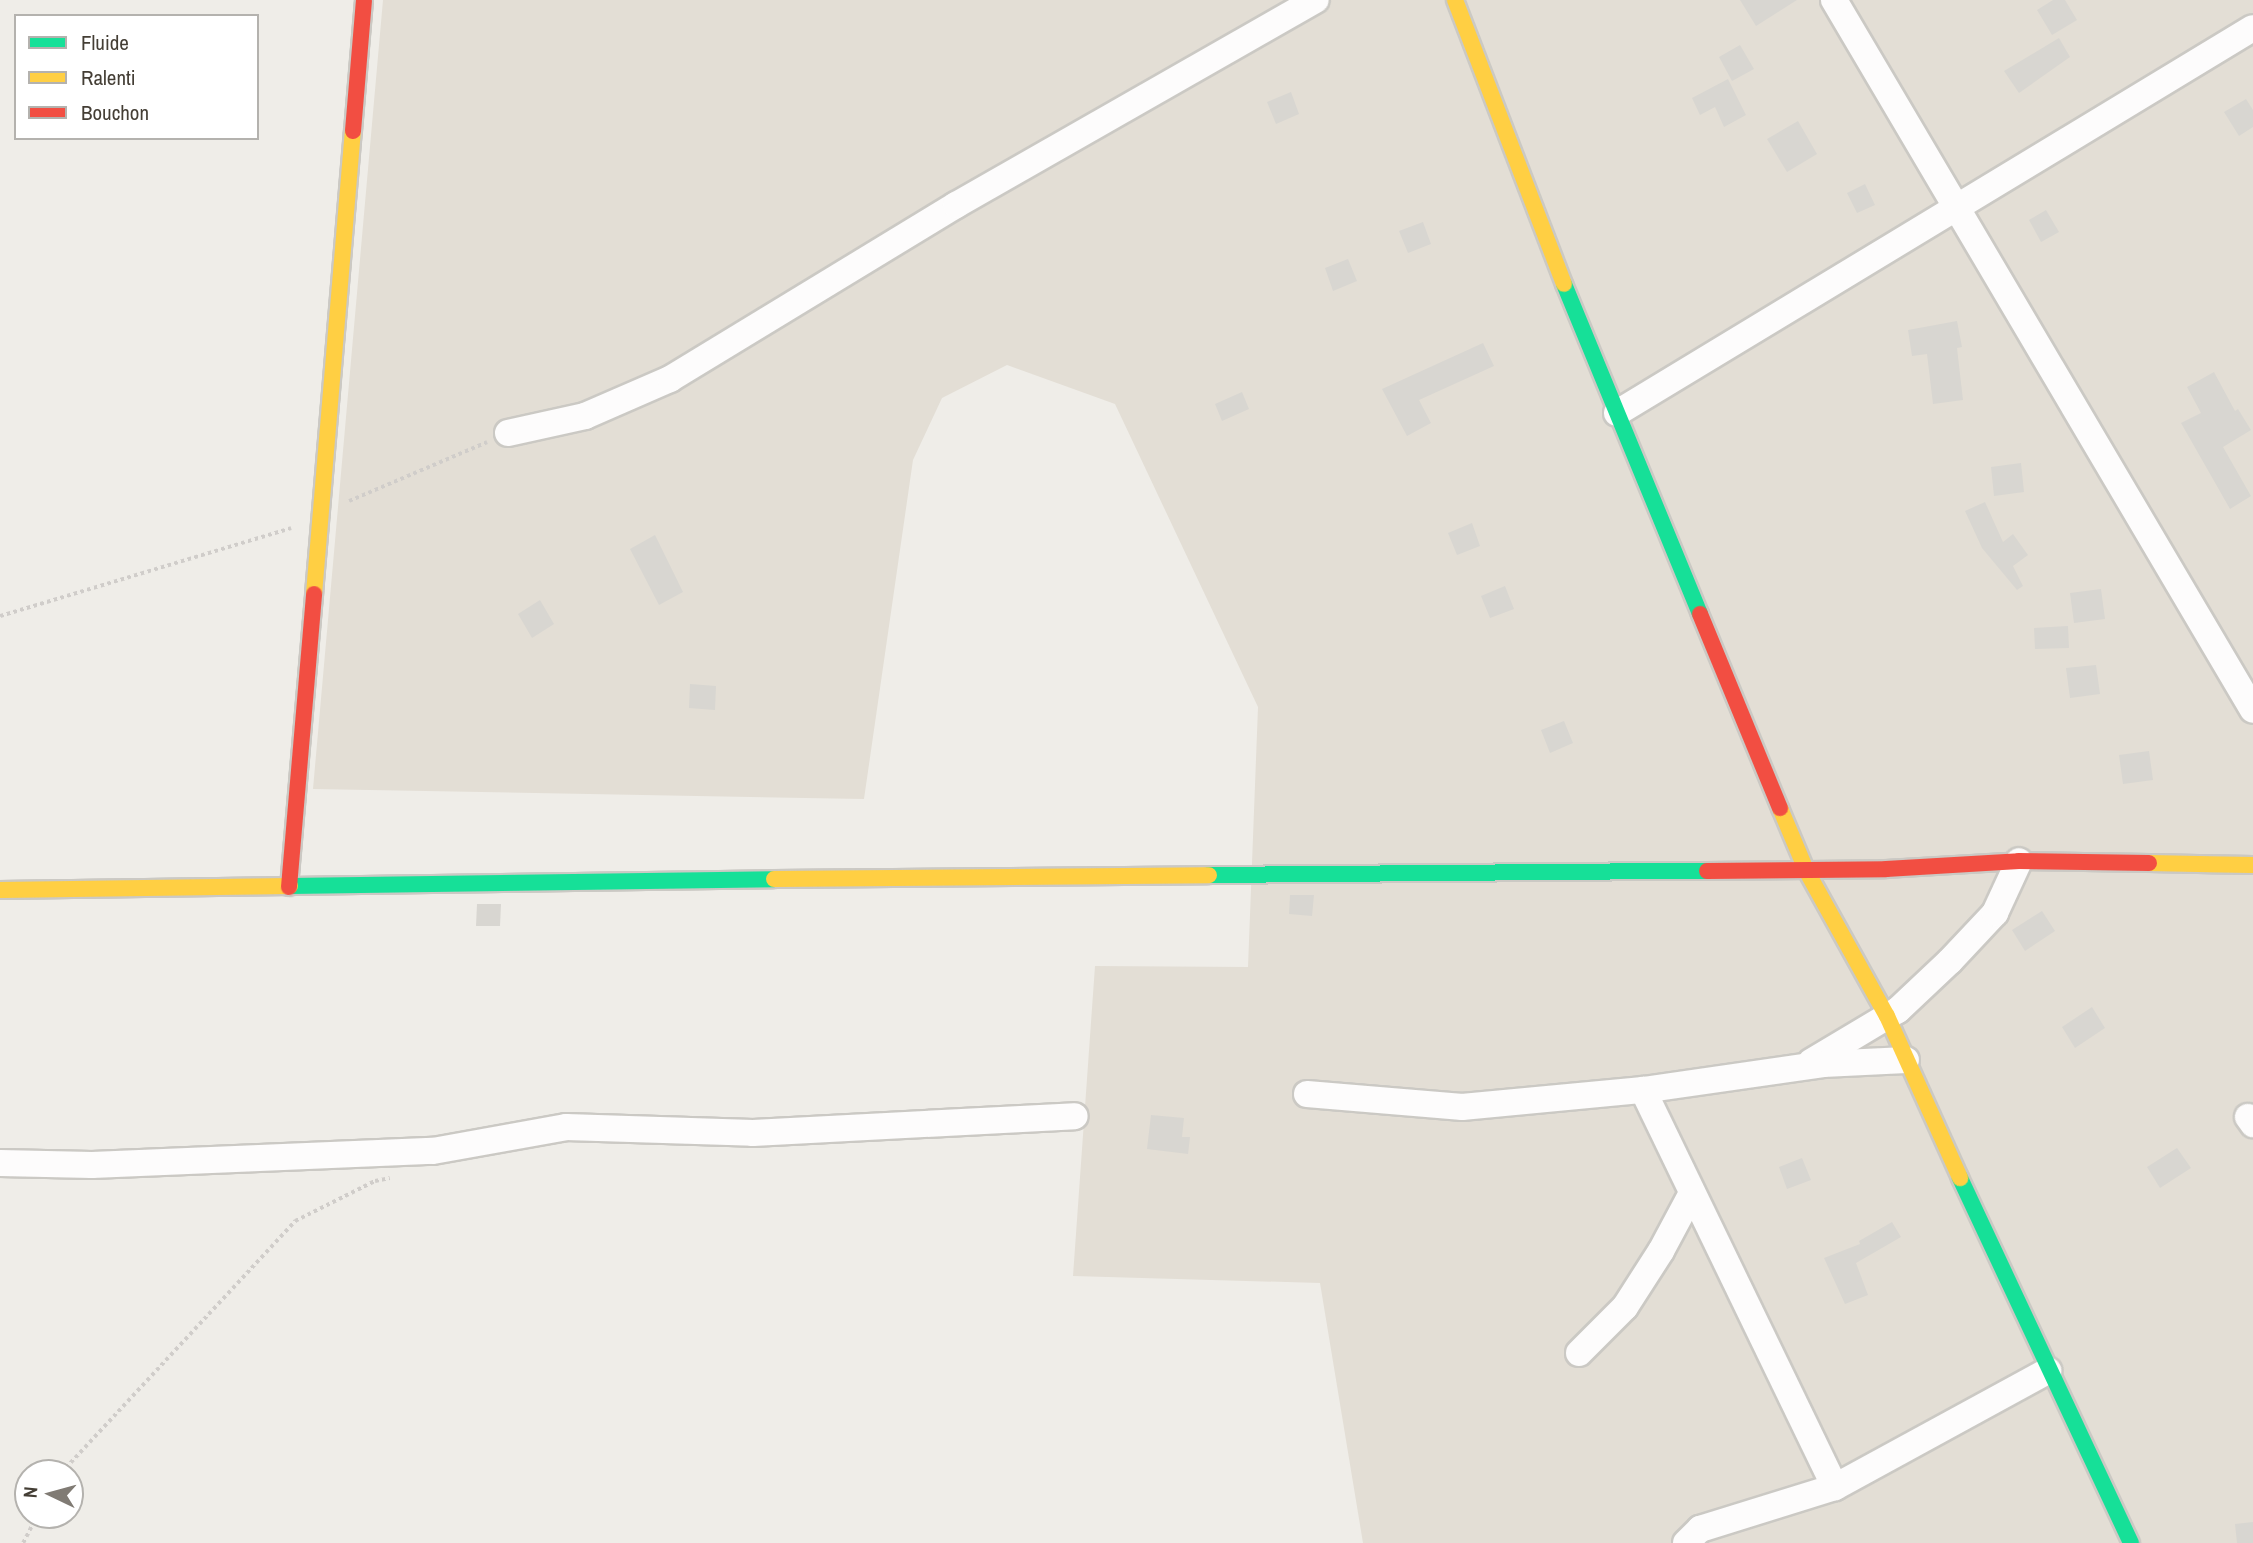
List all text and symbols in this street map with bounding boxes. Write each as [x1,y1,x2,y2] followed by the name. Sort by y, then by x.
[14,14,259,140] legend
[81,28,129,57] text: Fluide
[81,63,136,92] text: Ralenti
[81,98,149,127] text: Bouchon
[14,1459,84,1529] north arrow
[17,1486,44,1499] text: N

